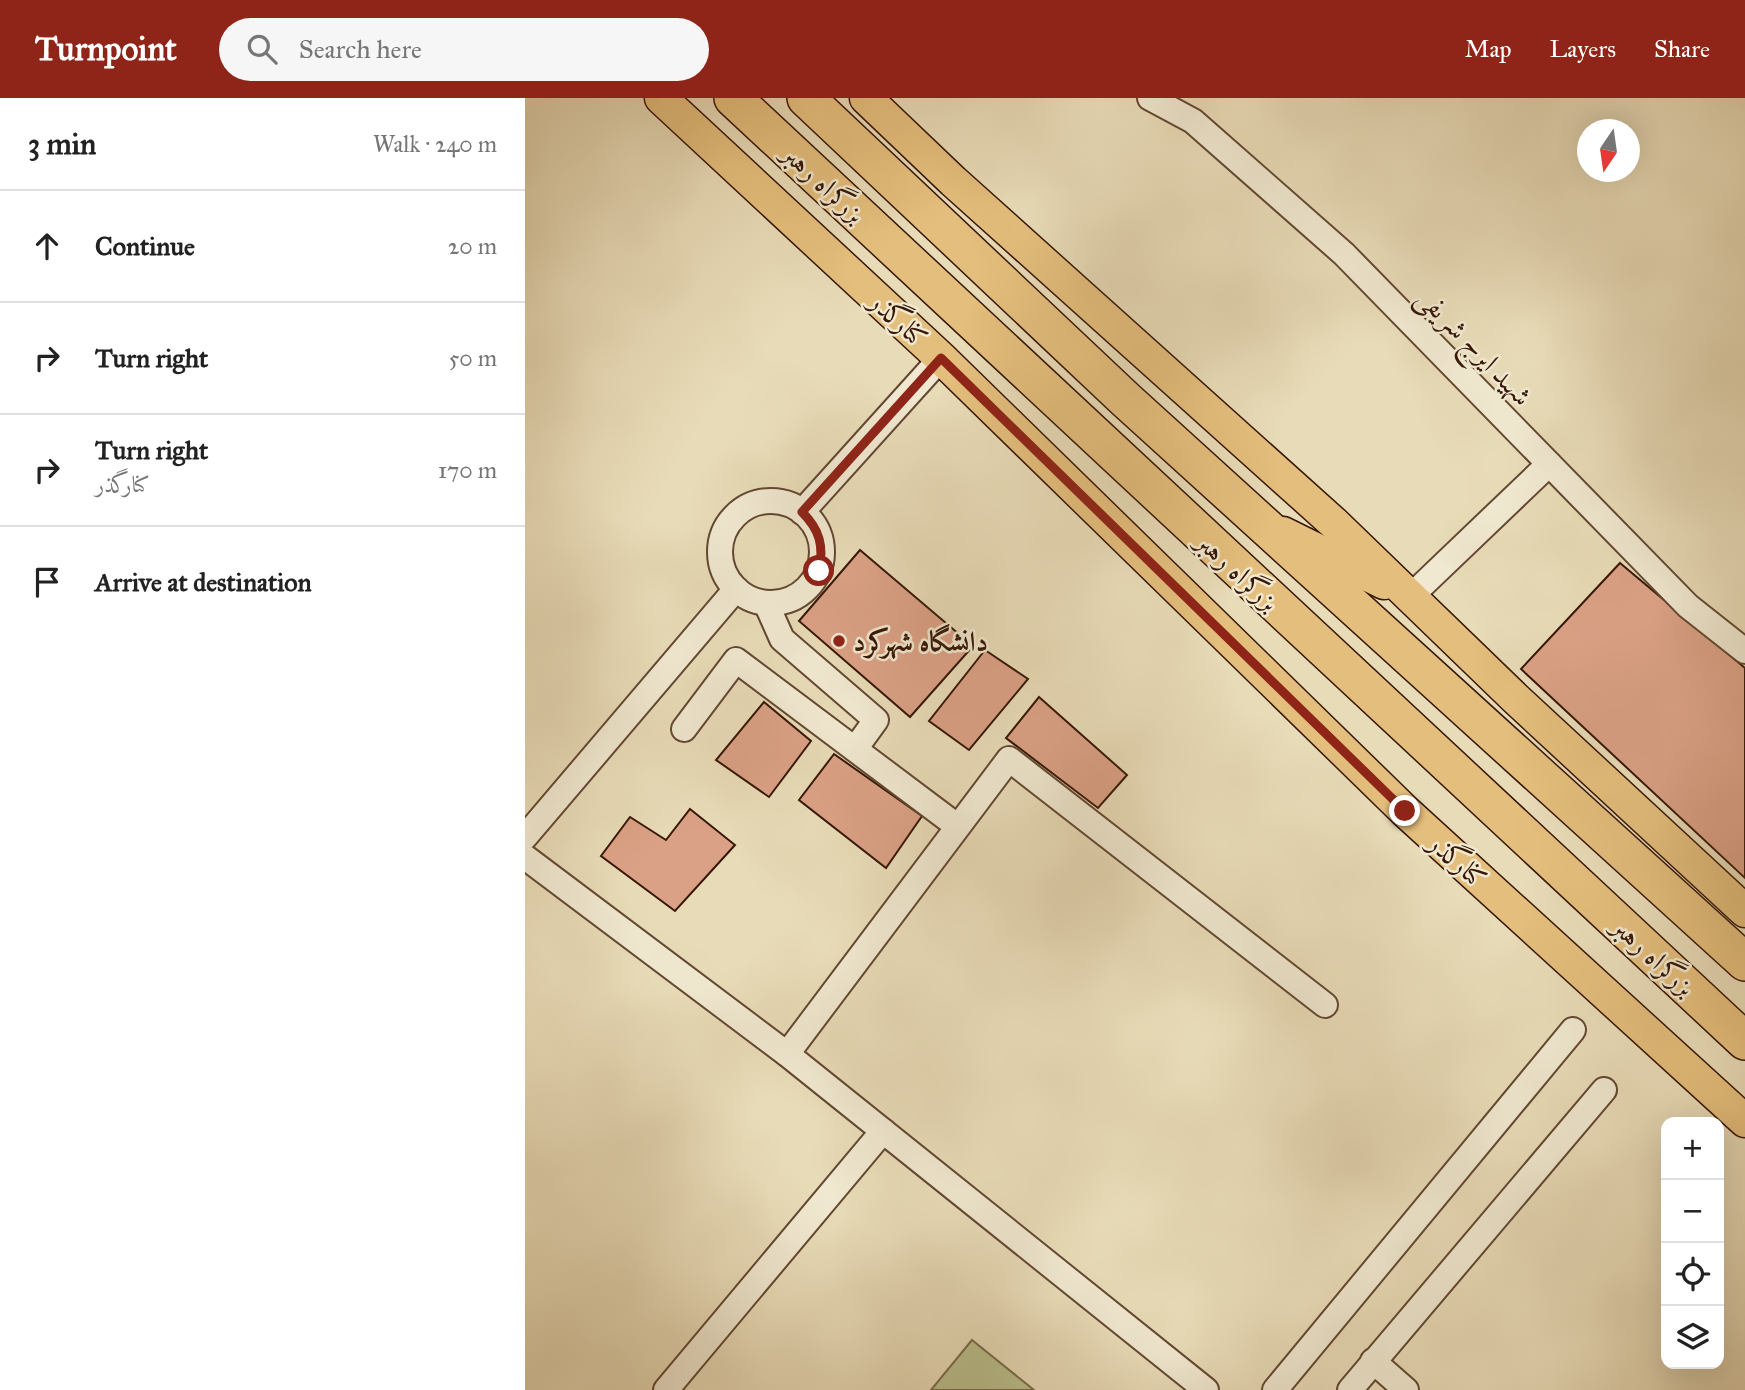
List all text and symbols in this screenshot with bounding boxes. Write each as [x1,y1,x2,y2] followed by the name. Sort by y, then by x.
[219,18,709,81] search box
[35,29,177,69] text: Turnpoint
[243,30,281,68] icon: search
[299,33,422,65] text: Search here
[1465,34,1512,64] text: Map
[1550,34,1616,64] text: Layers
[1654,34,1710,64] text: Share
[1577,119,1640,182] north arrow
[28,126,96,162] text: 3 min
[373,130,497,158] text: Walk · 240 m
[772,133,873,231] street label: بزرگراه رهبر
[28,227,66,265] icon: ahead
[95,230,195,262] text: Continue
[448,232,497,260] text: 20 m
[860,280,936,355] street label: کنارگذر
[1404,280,1540,419] street label: شهید ایرج شریفی
[28,339,66,377] icon: right
[95,342,208,374] text: Turn right
[449,344,497,372] text: 50 m
[95,434,208,466] text: Turn right
[28,451,66,489] icon: right
[438,456,497,484] text: 170 m
[95,470,150,498] text: کنارگذر
[1186,521,1287,619] street label: بزرگراه رهبر
[803,555,834,586] route start
[28,563,66,601] icon: arrive
[95,566,312,598] text: Arrive at destination
[853,623,988,660] place label: دانشگاه شهرکرد
[831,633,847,649] marker: دانشگاه شهرکرد
[1389,795,1420,826] route end
[1419,822,1495,896] street label: کنارگذر
[1602,906,1703,1004] street label: بزرگراه رهبر
[1661,1117,1724,1369] map controls
[1661,1117,1724,1180] button: +
[1661,1180,1724,1243] button: −
[1661,1243,1724,1306] button: locate
[1661,1306,1724,1369] button: layers

